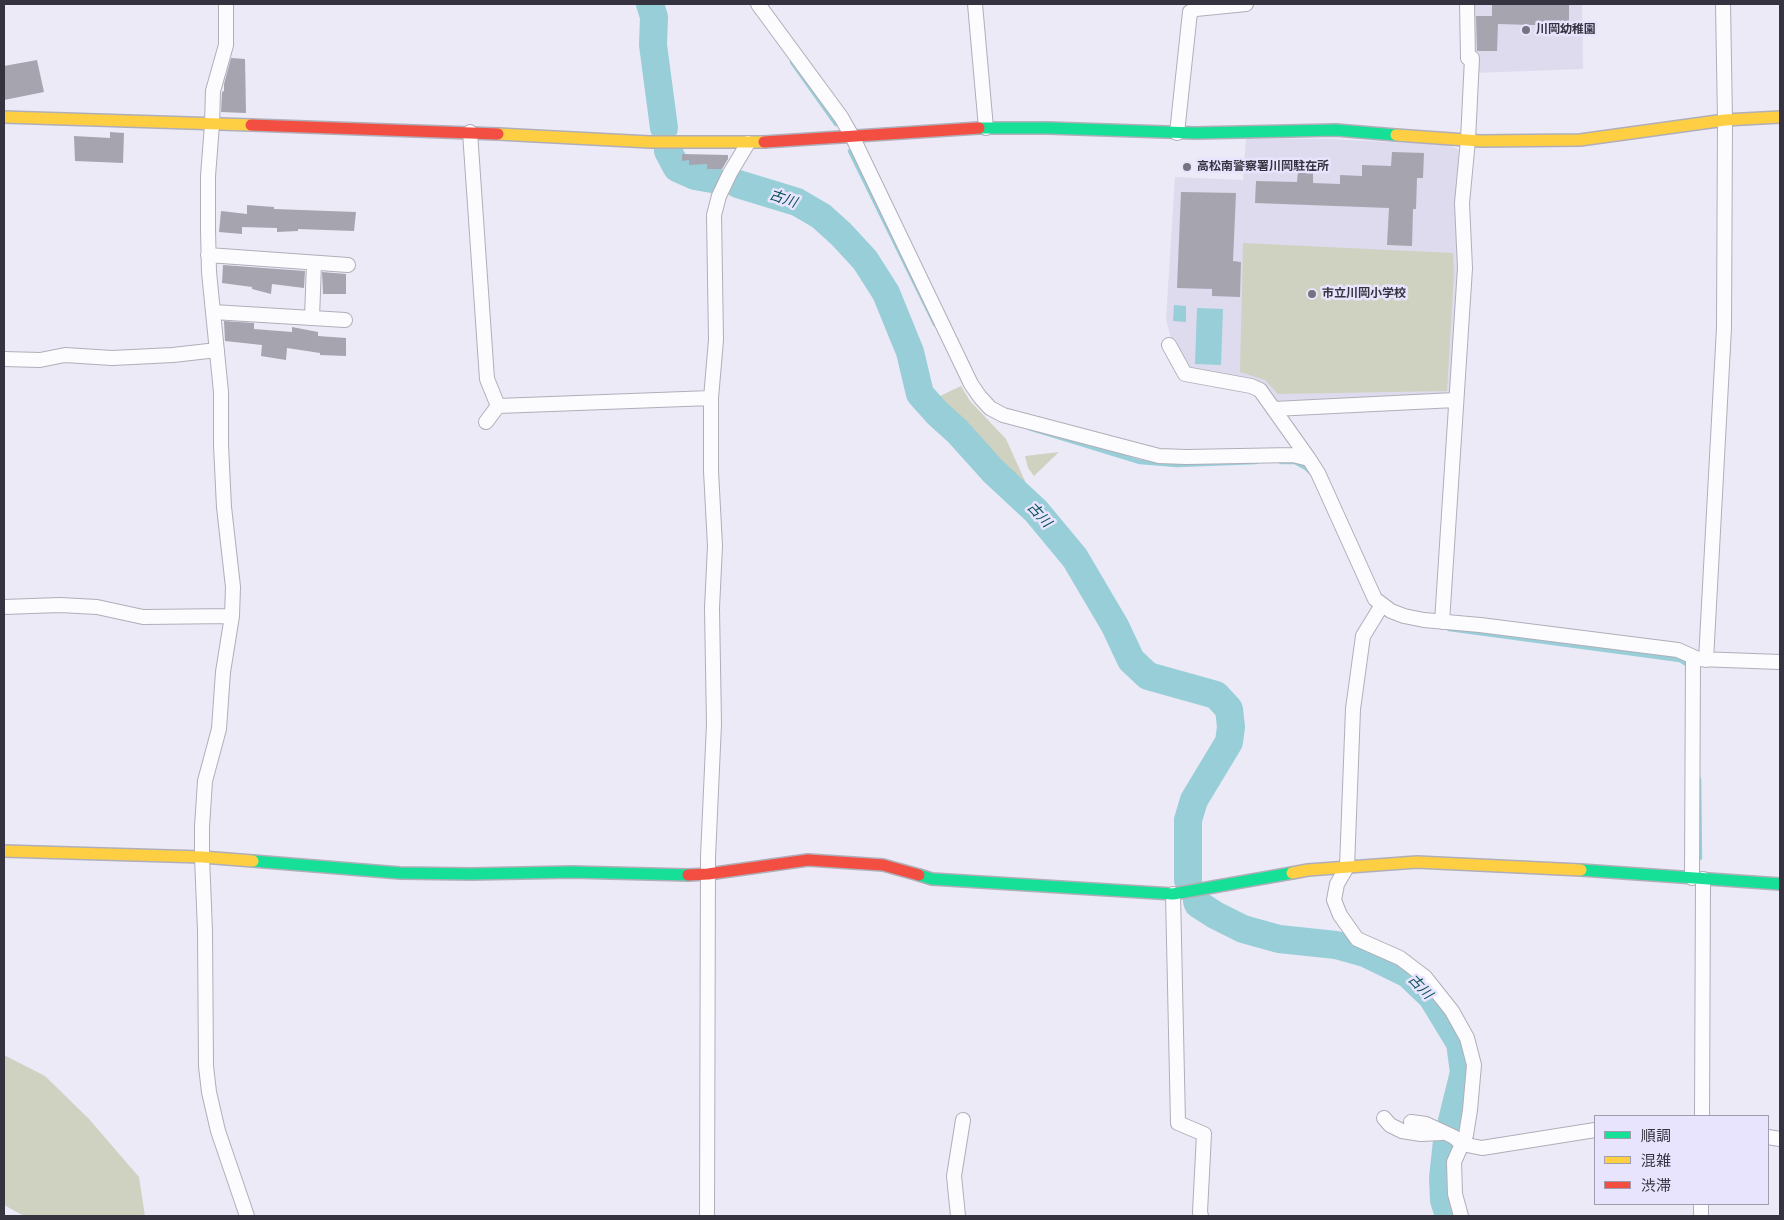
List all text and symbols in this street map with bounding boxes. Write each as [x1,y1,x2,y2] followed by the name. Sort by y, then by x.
[1536,23,1596,37] place label: 川岡幼稚園
[1520,24,1532,36] marker: 川岡幼稚園
[1197,160,1329,174] place label: 高松南警察署川岡駐在所
[1181,161,1193,173] marker: 高松南警察署川岡駐在所
[767,186,799,212] water label: 古川
[1322,287,1406,301] place label: 市立川岡小学校
[1306,288,1318,300] marker: 市立川岡小学校
[1023,499,1055,531] water label: 古川
[1404,971,1436,1003] water label: 古川
[1594,1115,1769,1205] legend
[1641,1126,1671,1145] text: 順調
[1641,1151,1671,1170] text: 混雑
[1641,1176,1671,1195] text: 渋滞

